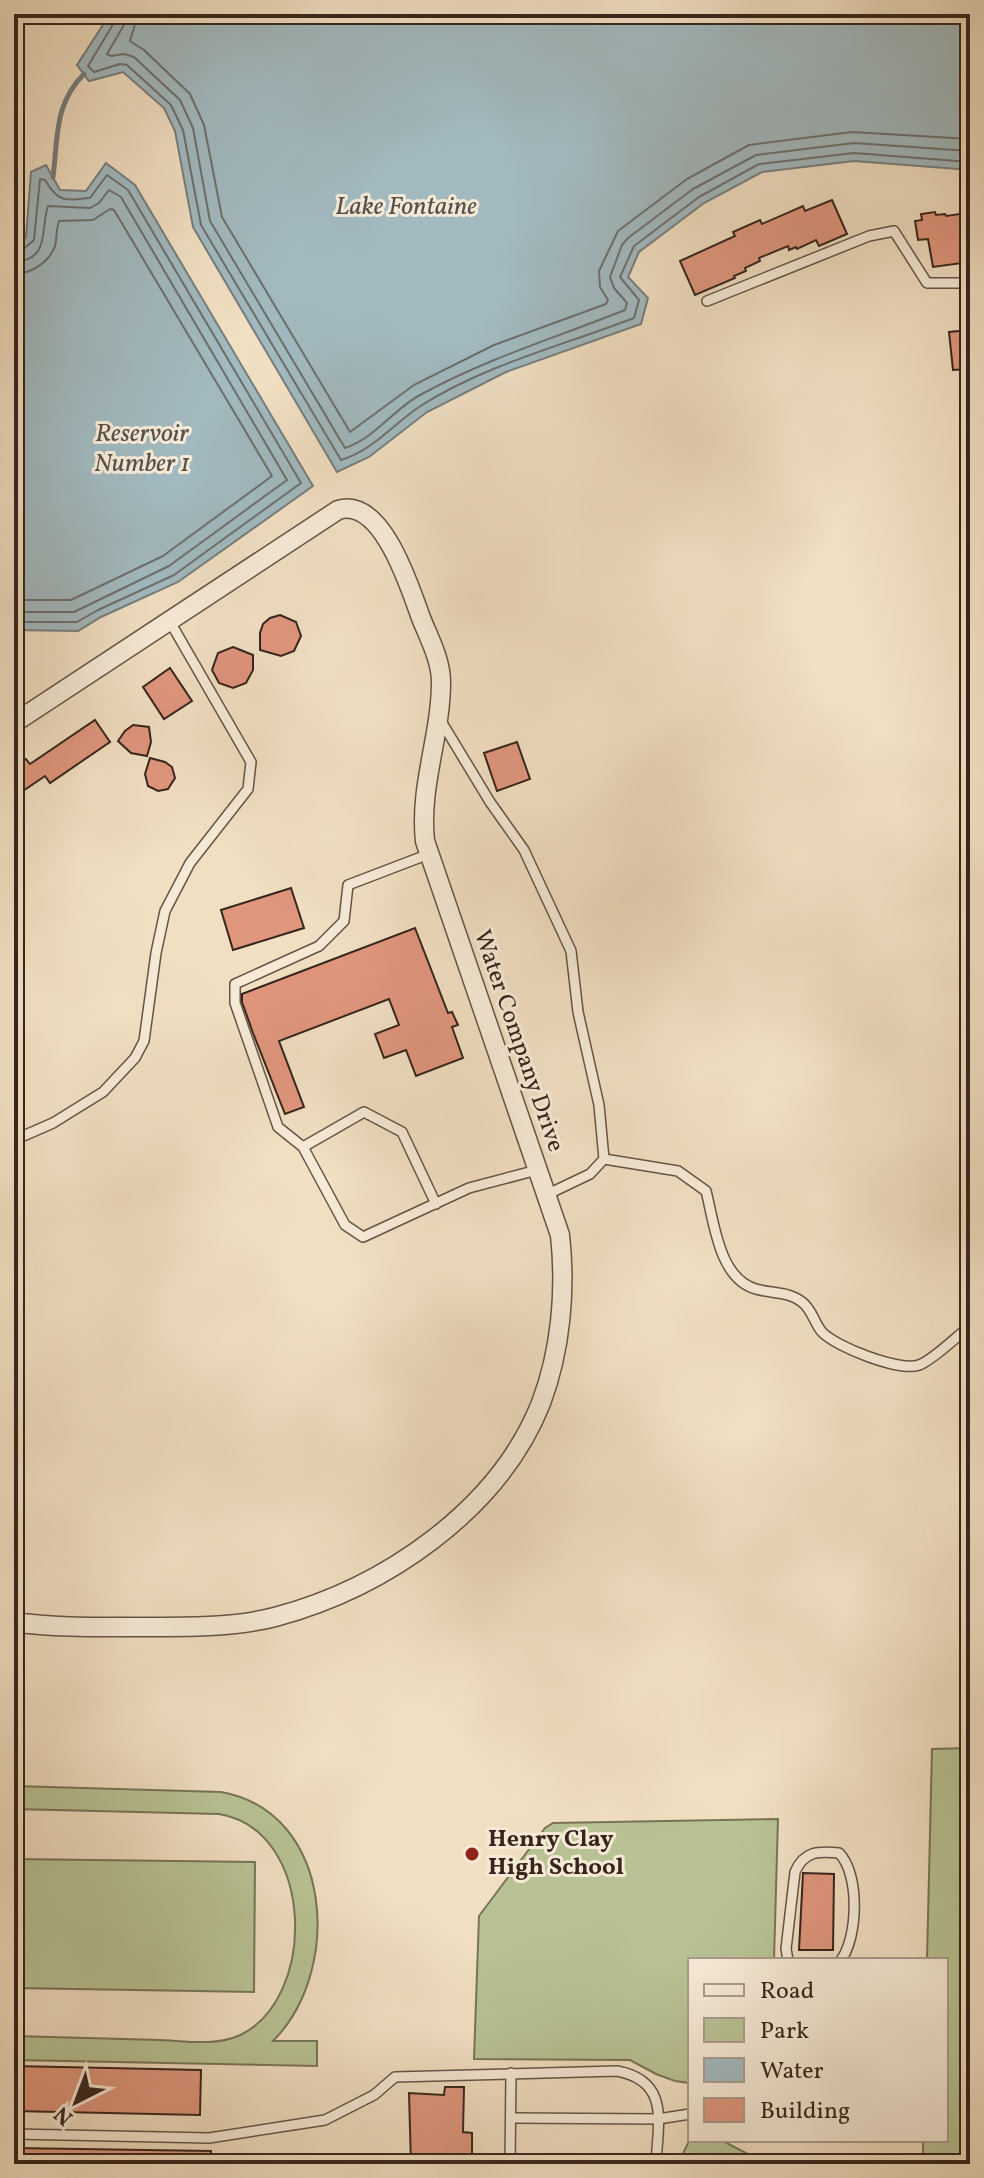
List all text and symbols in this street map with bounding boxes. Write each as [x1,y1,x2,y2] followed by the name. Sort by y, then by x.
[335,189,477,225] water label: Lake Fontaine
[94,416,190,482] water label: Reservoir Number 1
[464,925,572,1157] street label: Water Company Drive
[488,1823,624,1885] place label: Henry Clay High School
[463,1845,481,1863] marker: Henry Clay High School
[688,1958,948,2142] legend
[760,1975,814,2009] text: Road
[760,2015,809,2049] text: Park
[760,2055,824,2089] text: Water
[36,2062,116,2142] north arrow
[760,2095,850,2129] text: Building
[48,2098,81,2132] text: N

